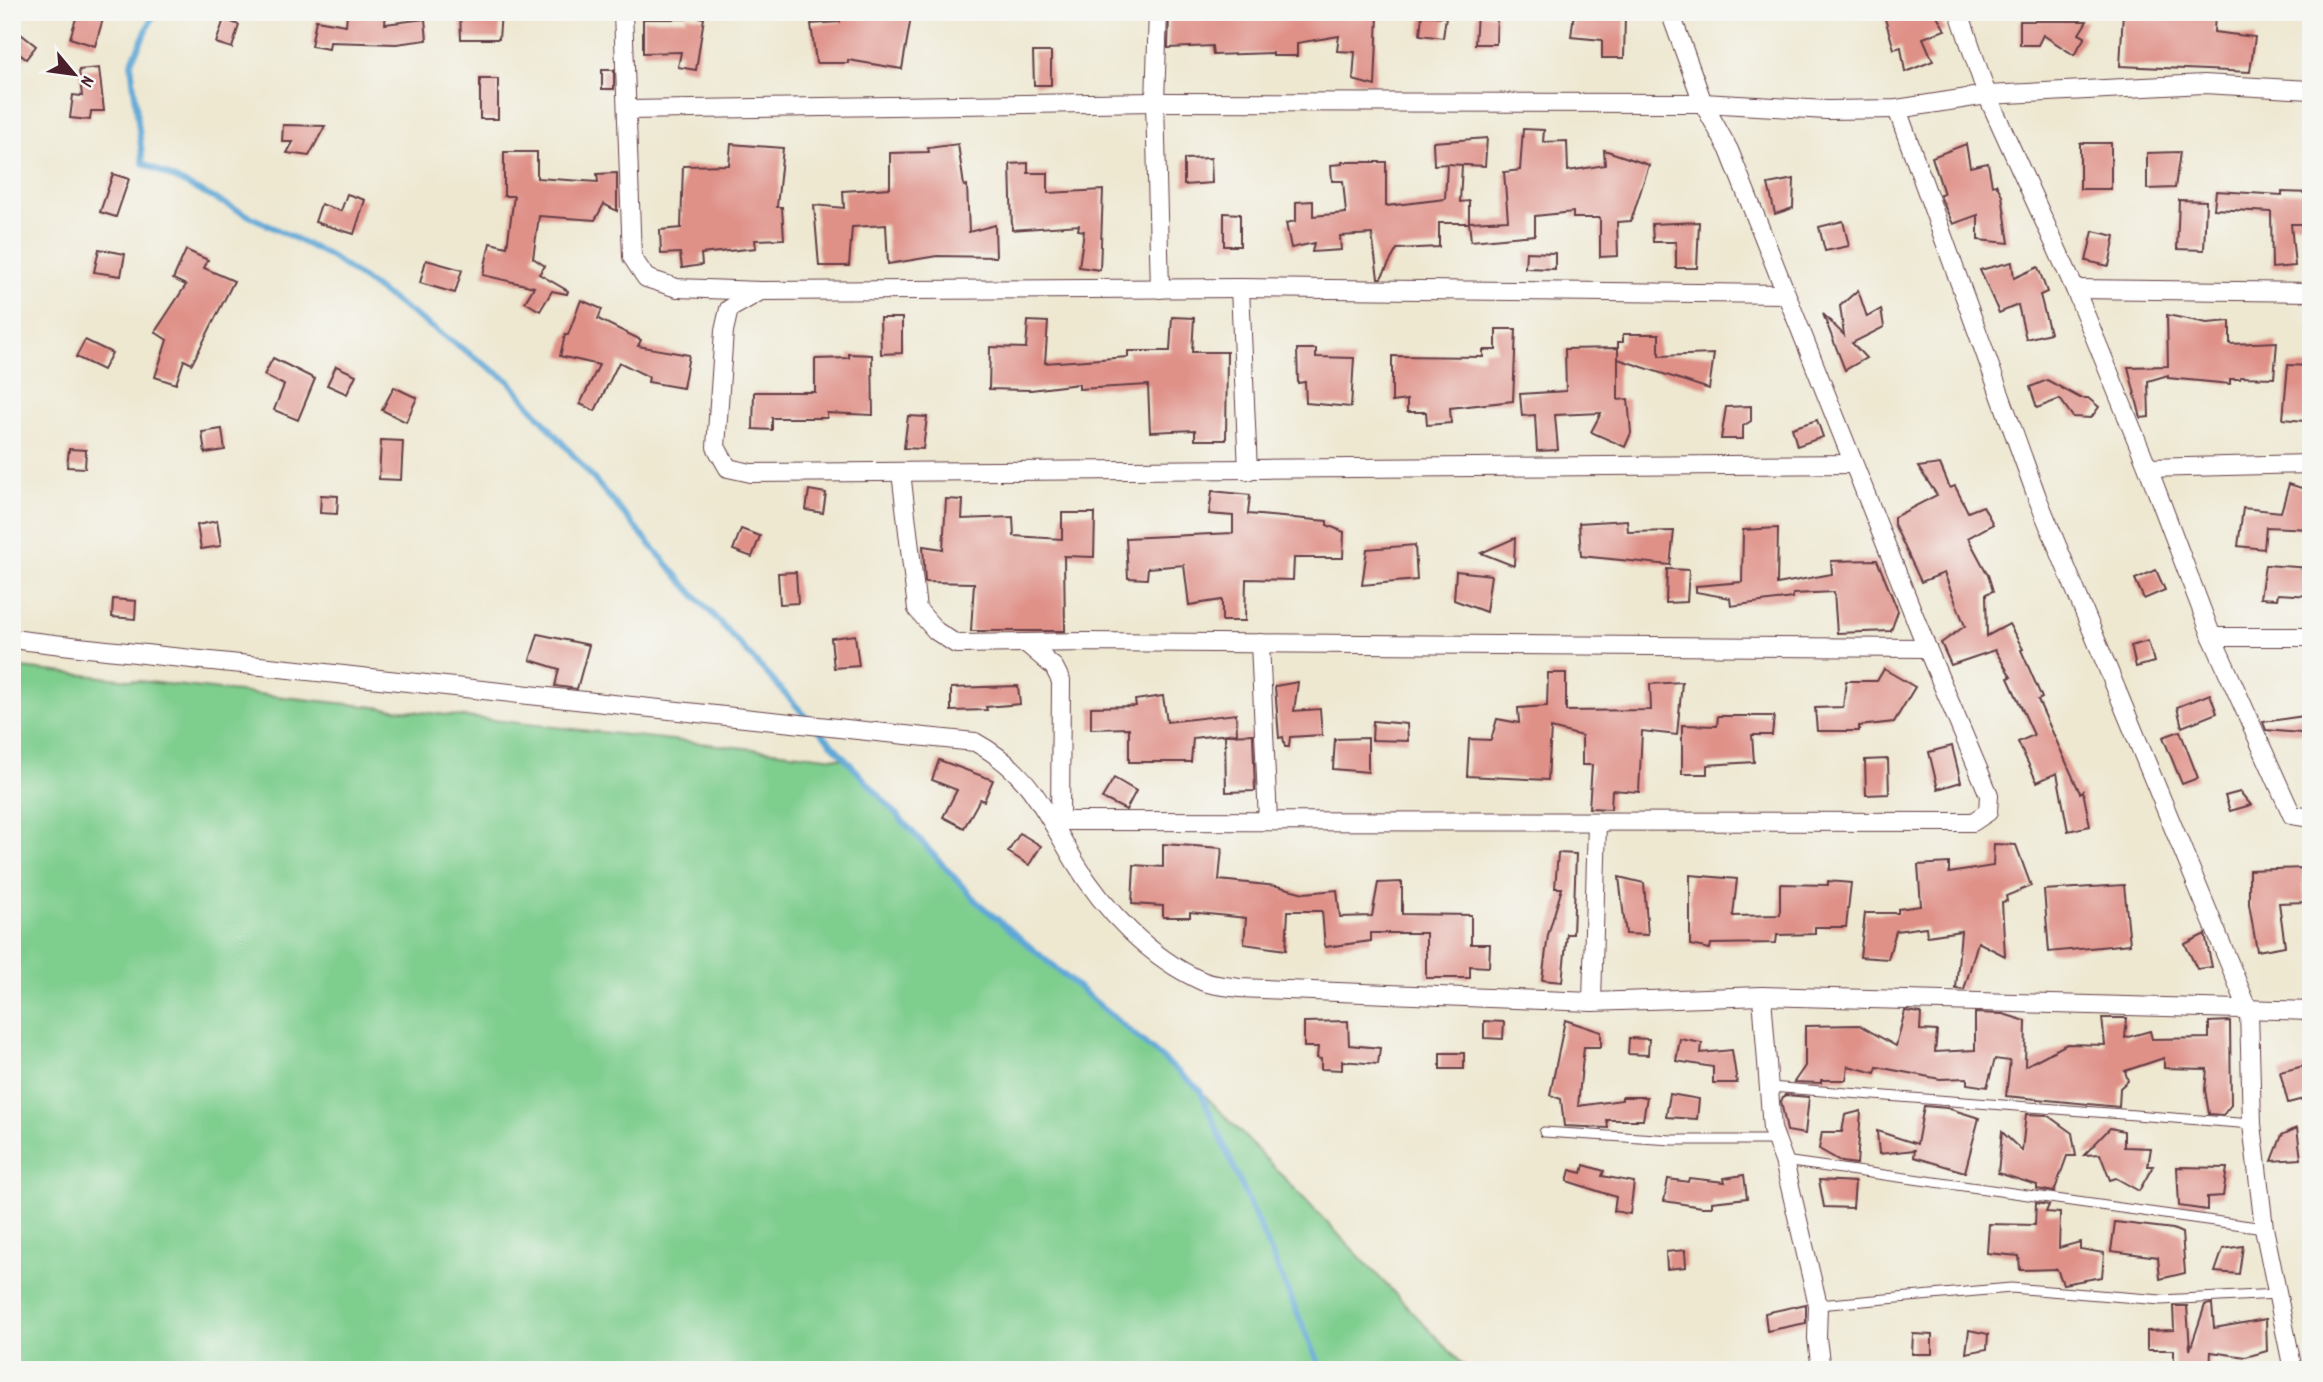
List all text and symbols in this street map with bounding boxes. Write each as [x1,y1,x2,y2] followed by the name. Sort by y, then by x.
[38,38,108,108] north arrow
[72,70,100,91] text: N

